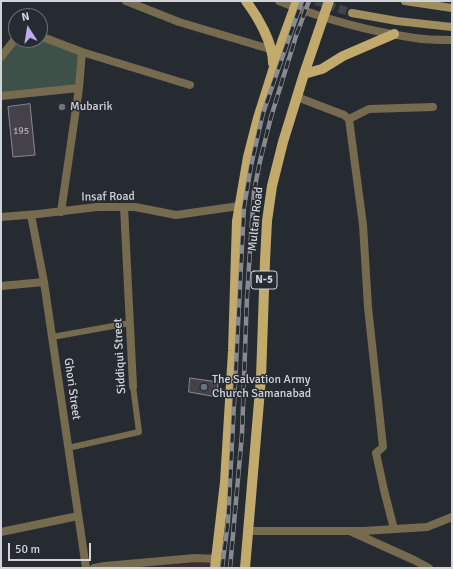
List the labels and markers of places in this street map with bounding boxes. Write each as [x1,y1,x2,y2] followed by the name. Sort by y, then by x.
[70,100,113,114] place label: Mubarik
[57,102,67,112] marker: Mubarik
[212,373,311,401] place label: The Salvation Army Church Samanabad
[199,382,209,392] marker: The Salvation Army Church Samanabad

